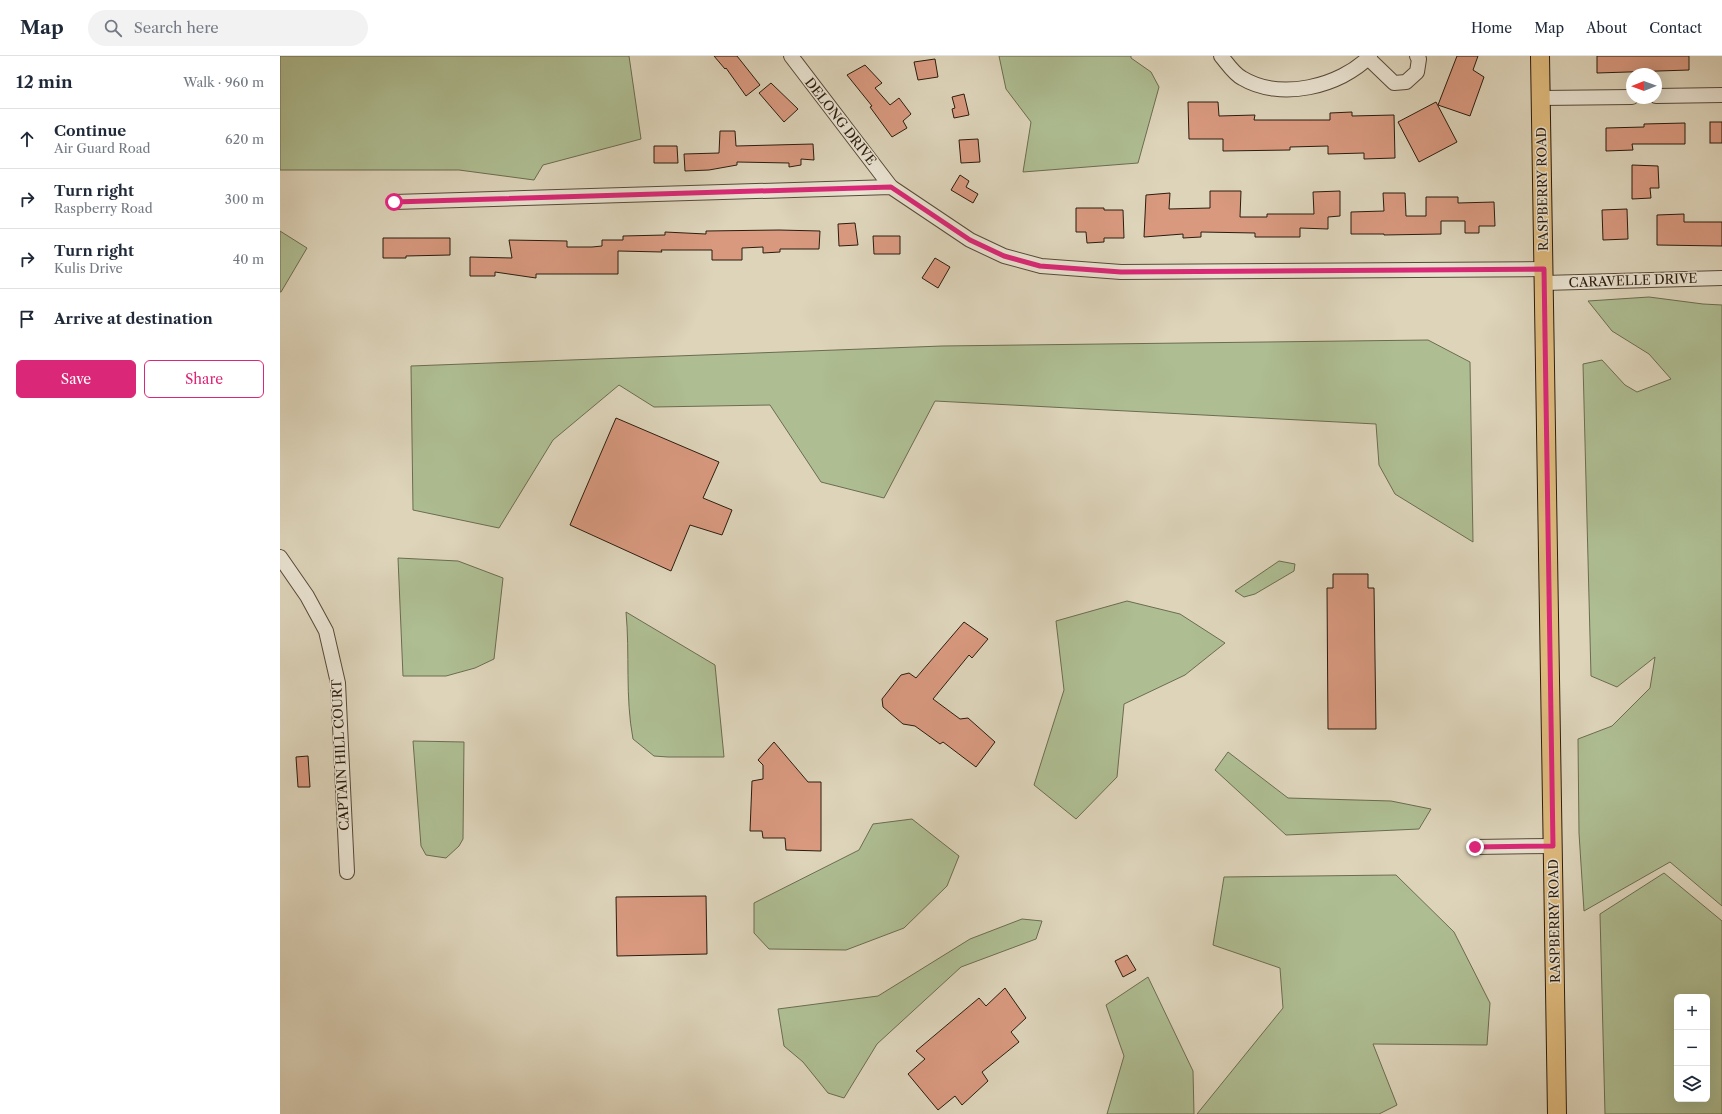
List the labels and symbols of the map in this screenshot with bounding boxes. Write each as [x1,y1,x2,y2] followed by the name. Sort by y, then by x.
[1626,68,1662,104] north arrow
[802,74,880,168] street label: DELONG DRIVE
[1533,127,1551,251] street label: RASPBERRY ROAD
[385,193,403,211] route start
[1568,270,1698,290] street label: CARAVELLE DRIVE
[328,679,352,831] street label: CAPTAIN HILL COURT
[1466,838,1484,856] route end
[1545,859,1563,983] street label: RASPBERRY ROAD

